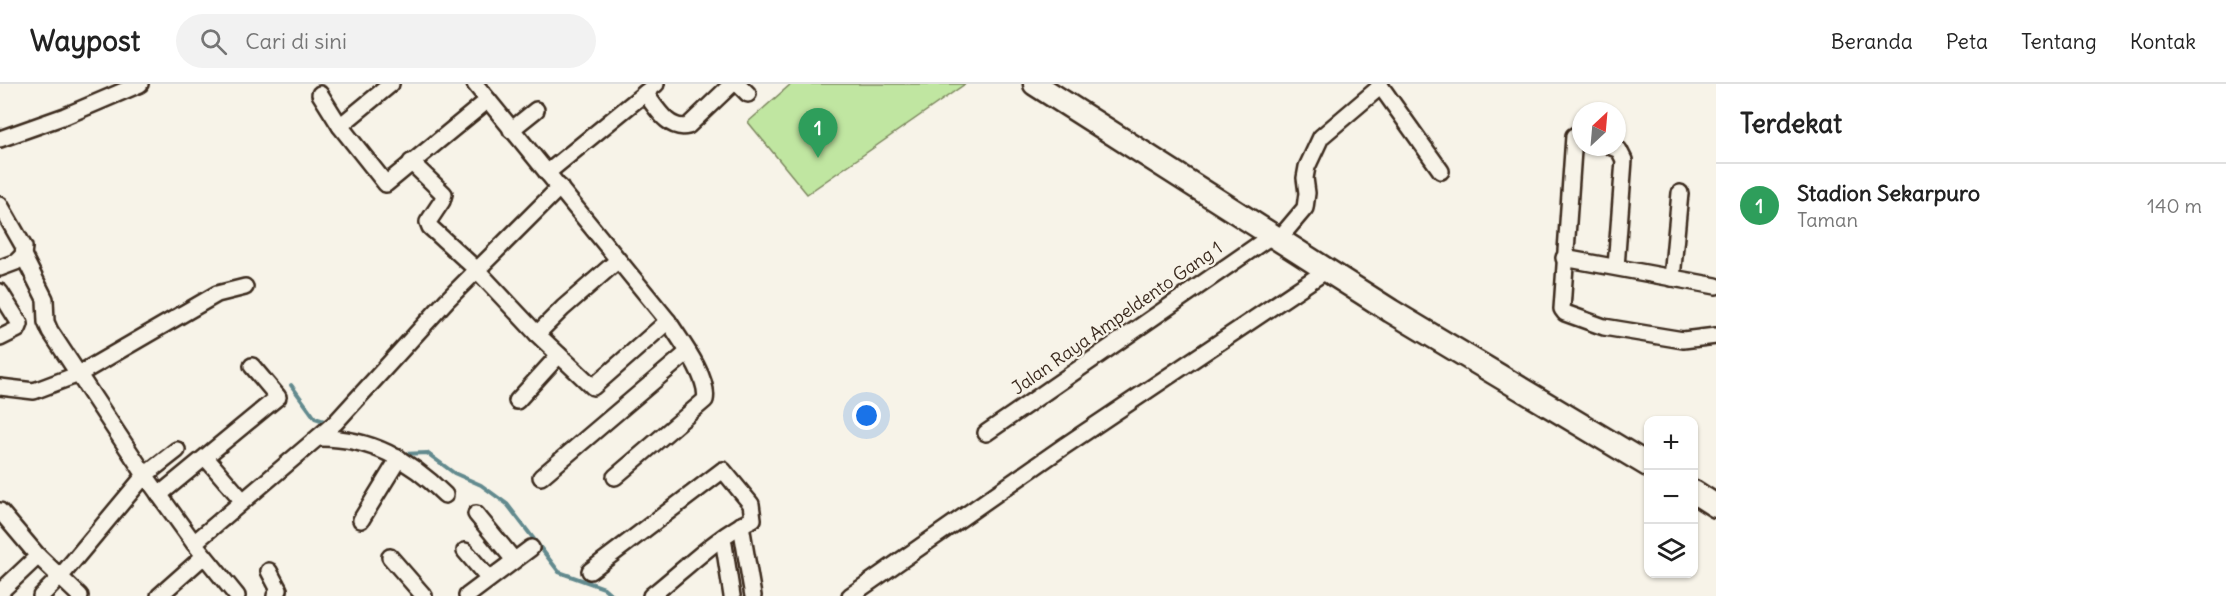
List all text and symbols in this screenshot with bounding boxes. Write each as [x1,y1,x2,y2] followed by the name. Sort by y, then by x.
[176,14,596,68] search box
[30,23,140,59] text: Waypost
[197,25,230,58] icon: search
[245,27,347,55] text: Cari di sini
[1831,28,1913,55] text: Beranda
[1946,28,1988,55] text: Peta
[2021,28,2097,55] text: Tentang
[2130,28,2196,55] text: Kontak
[1572,102,1626,156] north arrow
[1740,107,1842,140] text: Terdekat
[798,109,838,158] pin: 1
[1797,179,1980,207] text: Stadion Sekarpuro
[1756,193,1763,218] text: 1
[2147,193,2202,218] text: 140 m
[1797,207,1858,232] text: Taman
[1007,236,1227,399] street label: Jalan Raya Ampeldento Gang 1
[852,401,881,430] your location
[1644,416,1698,578] map controls
[1644,416,1698,470] button: +
[1644,470,1698,524] button: −
[1644,524,1698,578] button: layers

